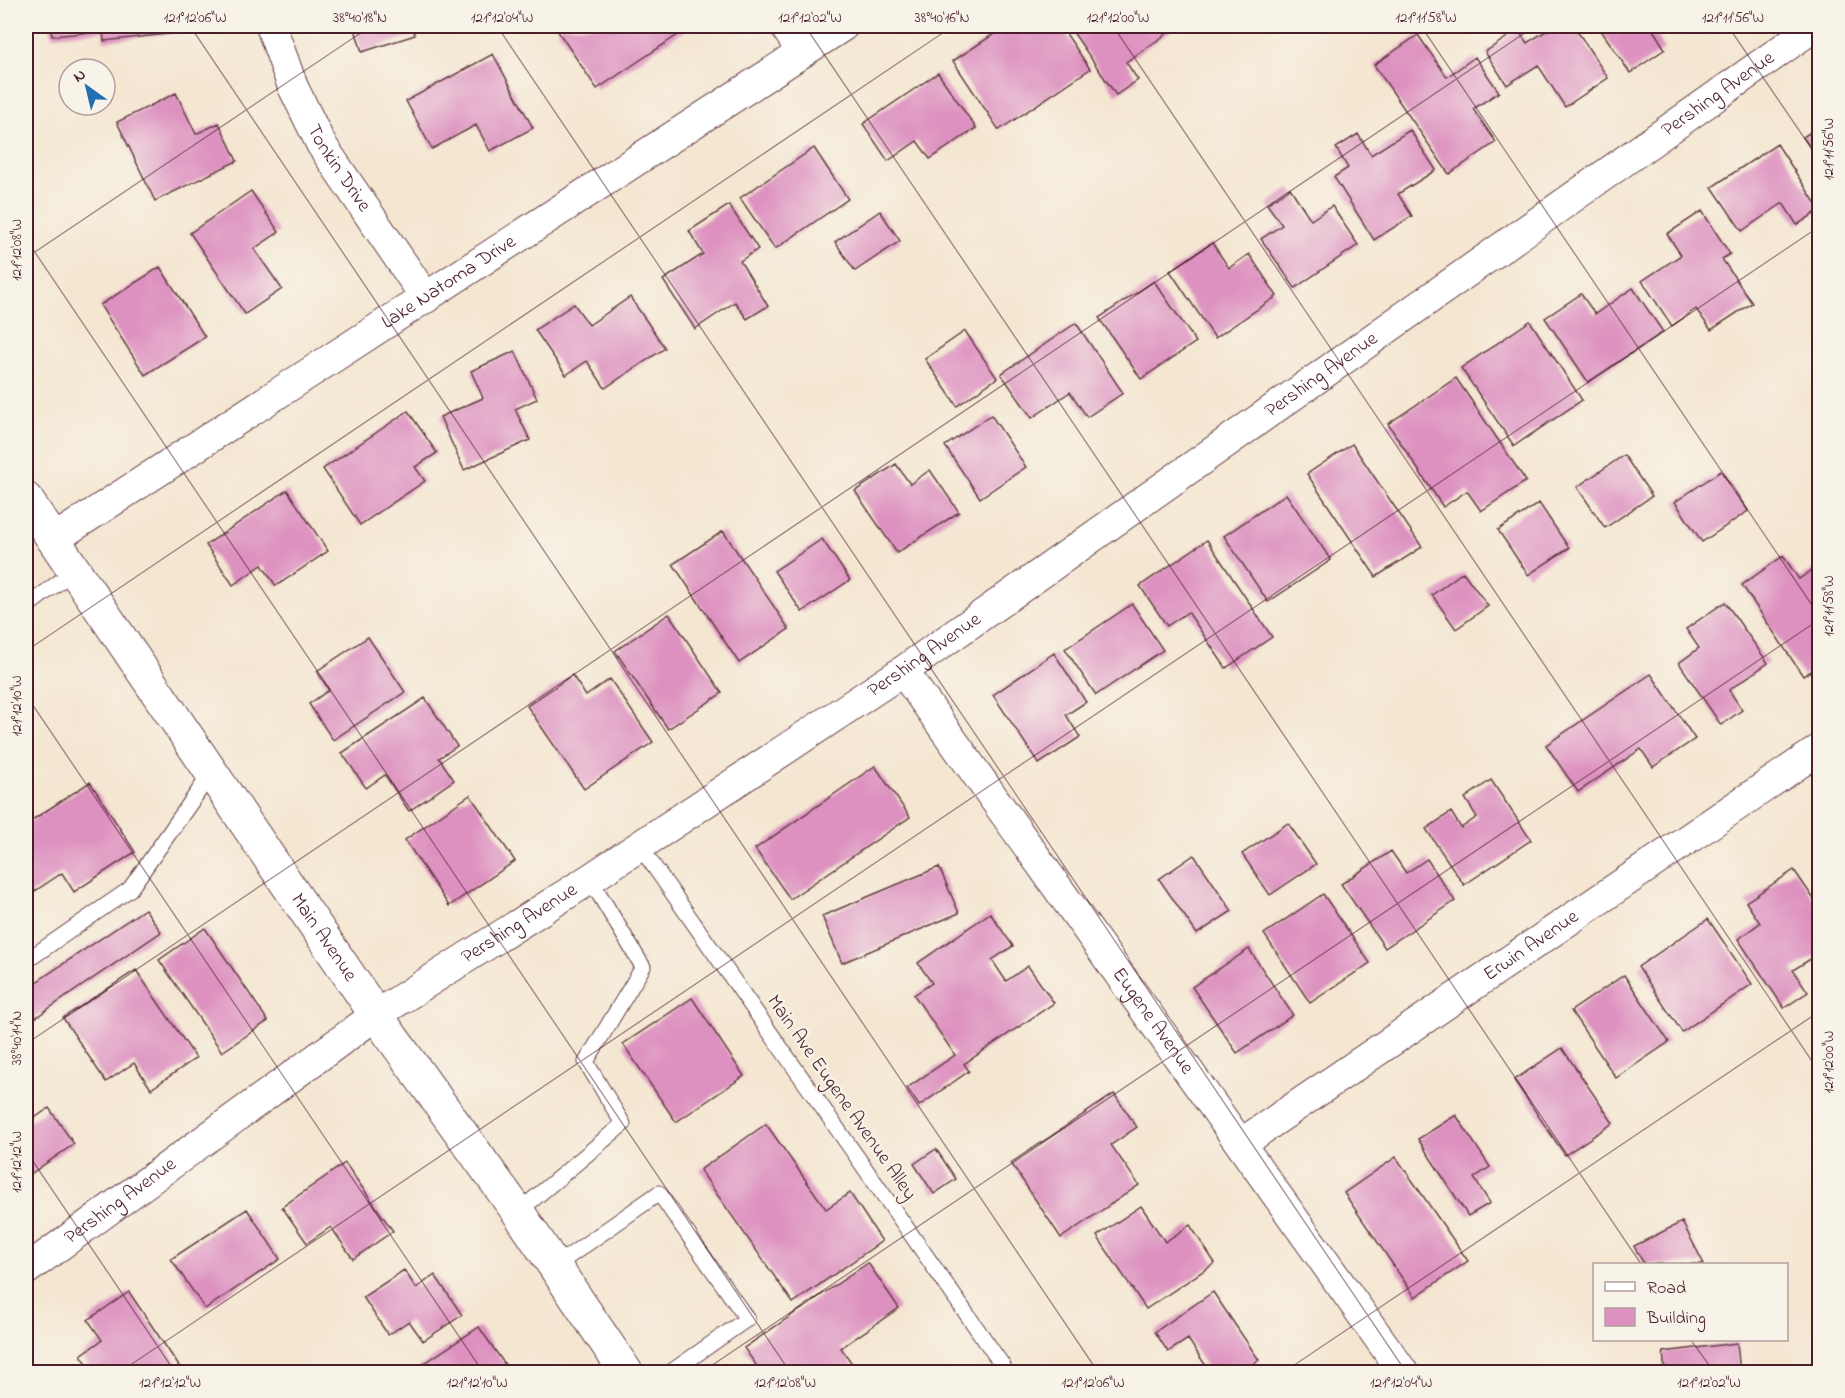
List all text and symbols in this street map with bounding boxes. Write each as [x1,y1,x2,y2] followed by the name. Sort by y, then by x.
[163,7,227,29] text: 121°12'06"W
[333,7,387,29] text: 38°40'18"N
[471,7,533,29] text: 121°12'04"W
[778,7,842,29] text: 121°12'02"W
[914,7,970,29] text: 38°40'16"N
[1087,7,1149,29] text: 121°12'00"W
[1395,7,1457,29] text: 121°11'58"W
[1702,7,1764,29] text: 121°11'56"W
[1656,44,1781,145] street label: Pershing Avenue
[57,57,117,117] north arrow
[69,63,91,89] text: N
[1818,118,1840,180] text: 121°11'56"W
[299,119,378,218] street label: Tonkin Drive
[6,219,28,281] text: 121°12'08"W
[376,228,522,337] street label: Lake Natoma Drive
[1259,325,1384,425] street label: Pershing Avenue
[1818,575,1840,637] text: 121°11'58"W
[862,606,987,705] street label: Pershing Avenue
[6,675,28,737] text: 121°12'10"W
[456,876,583,972] street label: Pershing Avenue
[283,888,364,988] street label: Main Avenue
[1478,903,1585,989] street label: Erwin Avenue
[1105,962,1201,1080] street label: Eugene Avenue
[758,989,923,1207] street label: Main Ave Eugene Avenue Alley
[6,1011,28,1065] text: 38°40'14"N
[1818,1031,1840,1093] text: 121°12'00"W
[6,1131,28,1193] text: 121°12'12"W
[58,1150,183,1252] street label: Pershing Avenue
[1593,1263,1788,1341] legend
[1647,1276,1686,1302] text: Road
[1646,1306,1706,1333] text: Building
[139,1372,201,1394] text: 121°12'12"W
[446,1372,508,1394] text: 121°12'10"W
[754,1372,816,1394] text: 121°12'08"W
[1061,1372,1125,1394] text: 121°12'06"W
[1370,1372,1432,1394] text: 121°12'04"W
[1677,1372,1741,1394] text: 121°12'02"W

